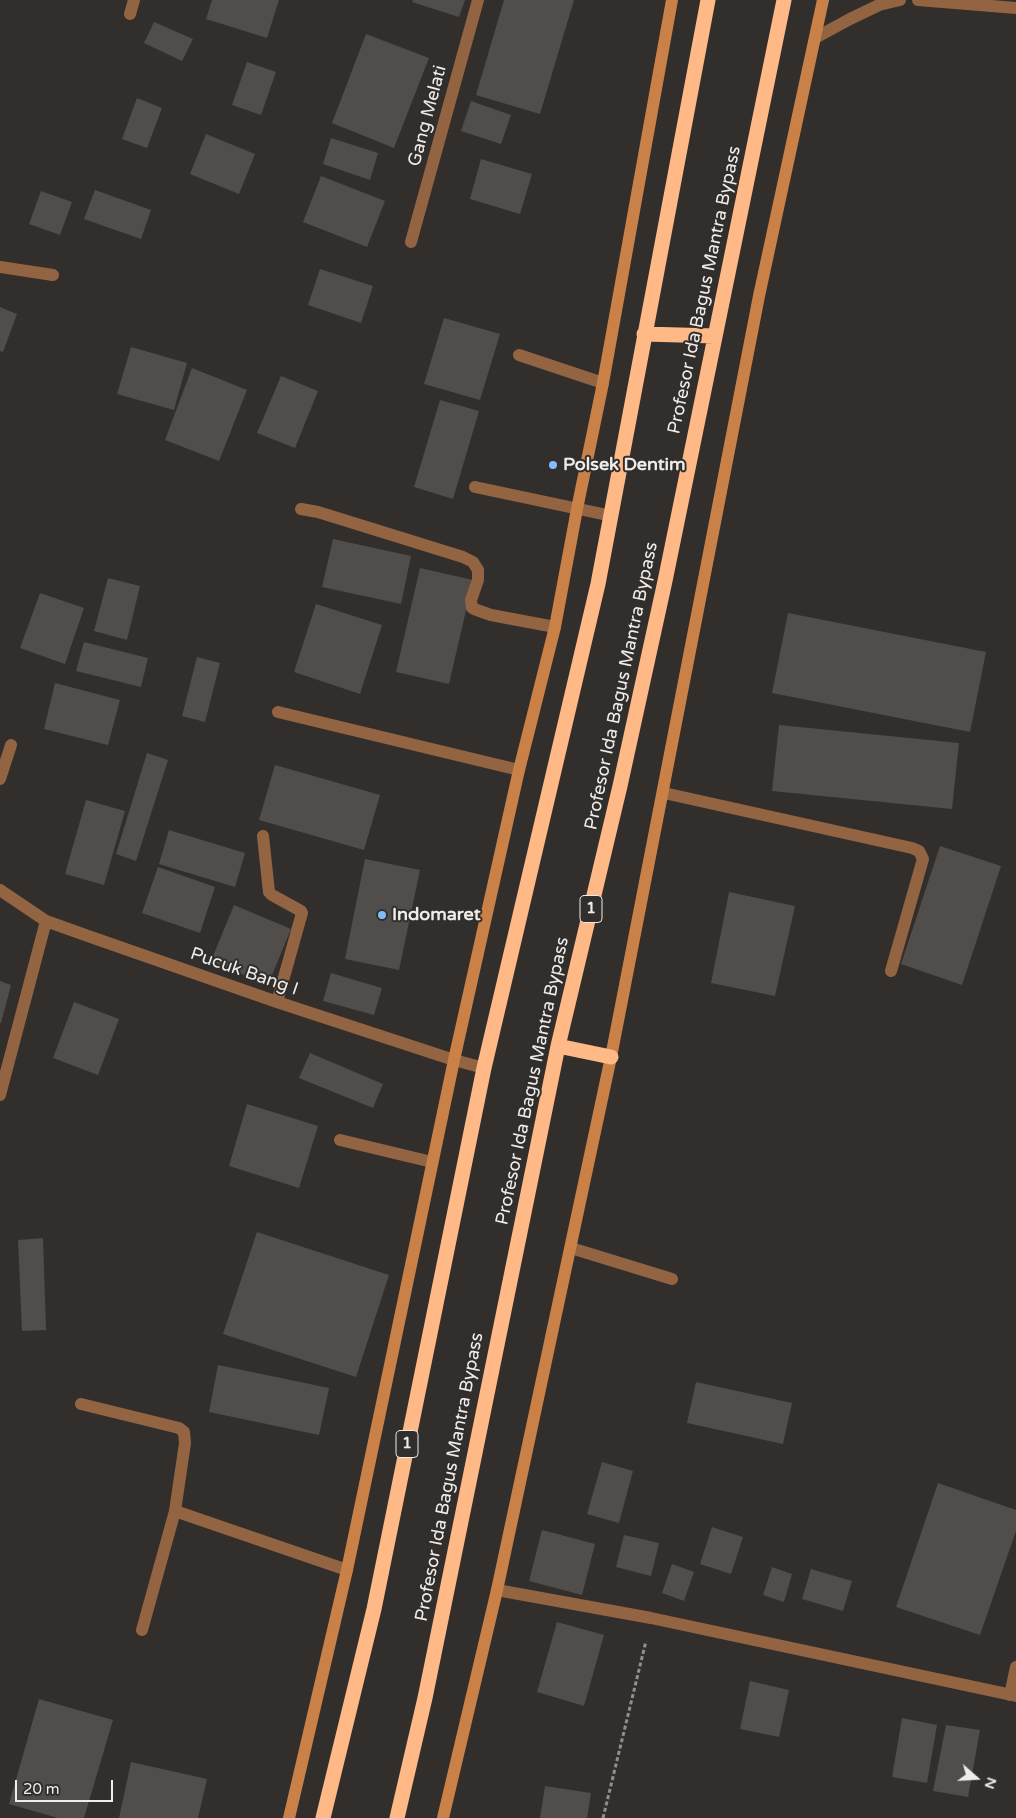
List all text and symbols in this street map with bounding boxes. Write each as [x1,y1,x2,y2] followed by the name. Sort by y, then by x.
[404,63,452,169] street label: Gang Melati
[664,144,746,436] street label: Profesor Ida Bagus Mantra Bypass
[563,454,686,476] place label: Polsek Dentim
[547,459,559,471] marker: Polsek Dentim
[581,540,663,832] street label: Profesor Ida Bagus Mantra Bypass
[580,896,602,922] road number: 1
[392,904,481,926] place label: Indomaret
[376,909,388,921] marker: Indomaret
[492,935,574,1227] street label: Profesor Ida Bagus Mantra Bypass
[187,943,301,1001] street label: Pucuk Bang I
[411,1331,489,1623] street label: Profesor Ida Bagus Mantra Bypass
[396,1430,418,1458] road number: 1
[951,1753,1001,1803] north arrow
[18,1770,115,1802] scale bar
[981,1775,1001,1791] text: N
[23,1780,60,1798] text: 20 m

